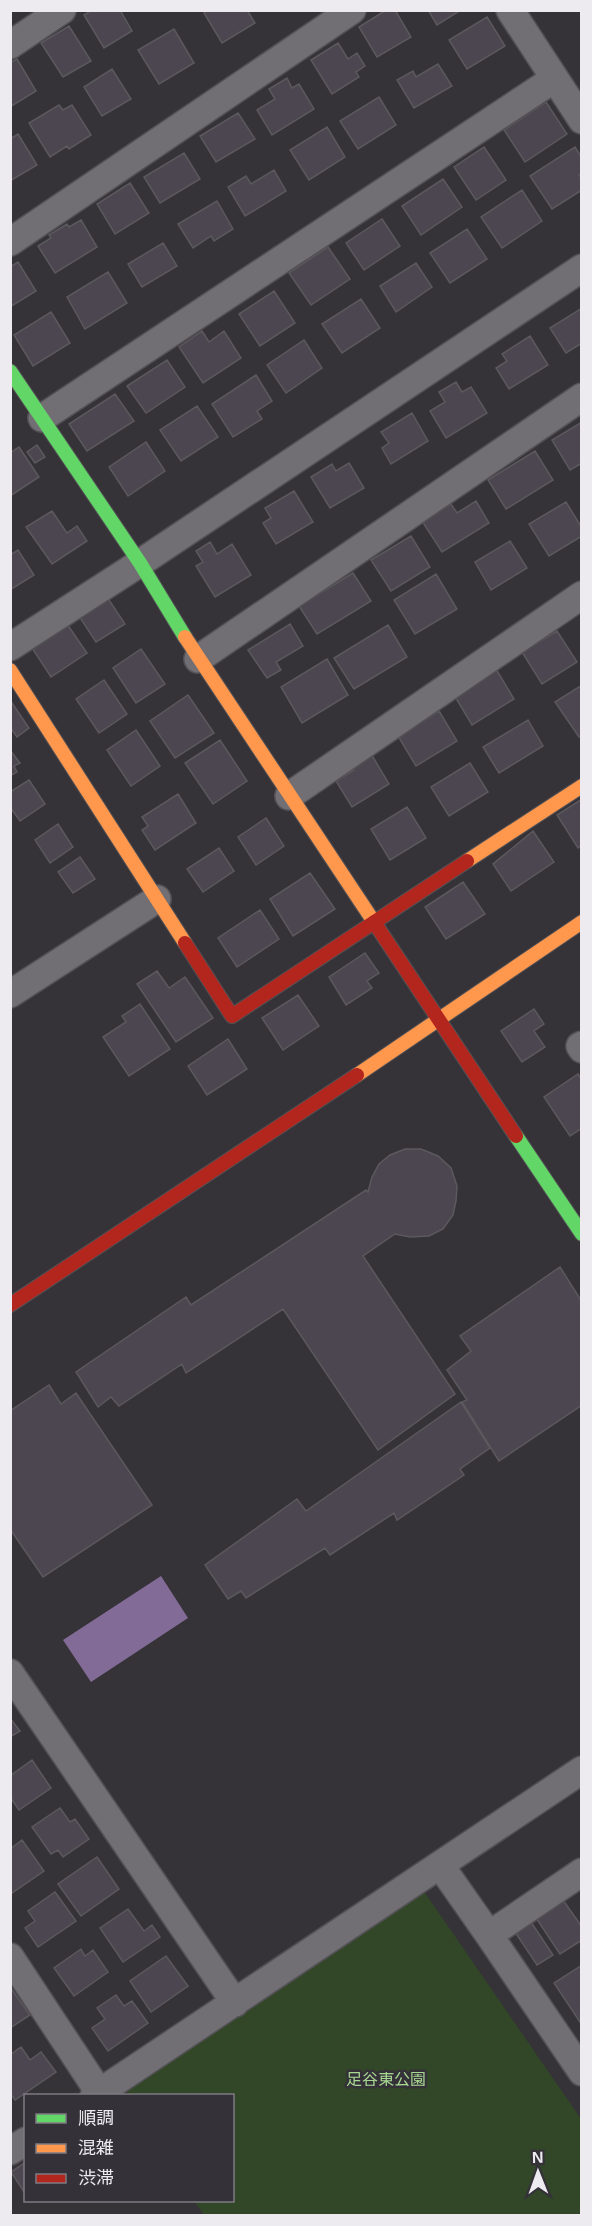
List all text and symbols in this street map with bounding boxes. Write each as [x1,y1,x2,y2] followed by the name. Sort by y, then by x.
[346,2071,426,2088] park label: 足谷東公園
[24,2094,234,2202] legend
[78,2108,114,2128] text: 順調
[78,2138,114,2158] text: 混雑
[508,2142,568,2202] north arrow
[532,2149,544,2166] text: N
[78,2168,114,2188] text: 渋滞

